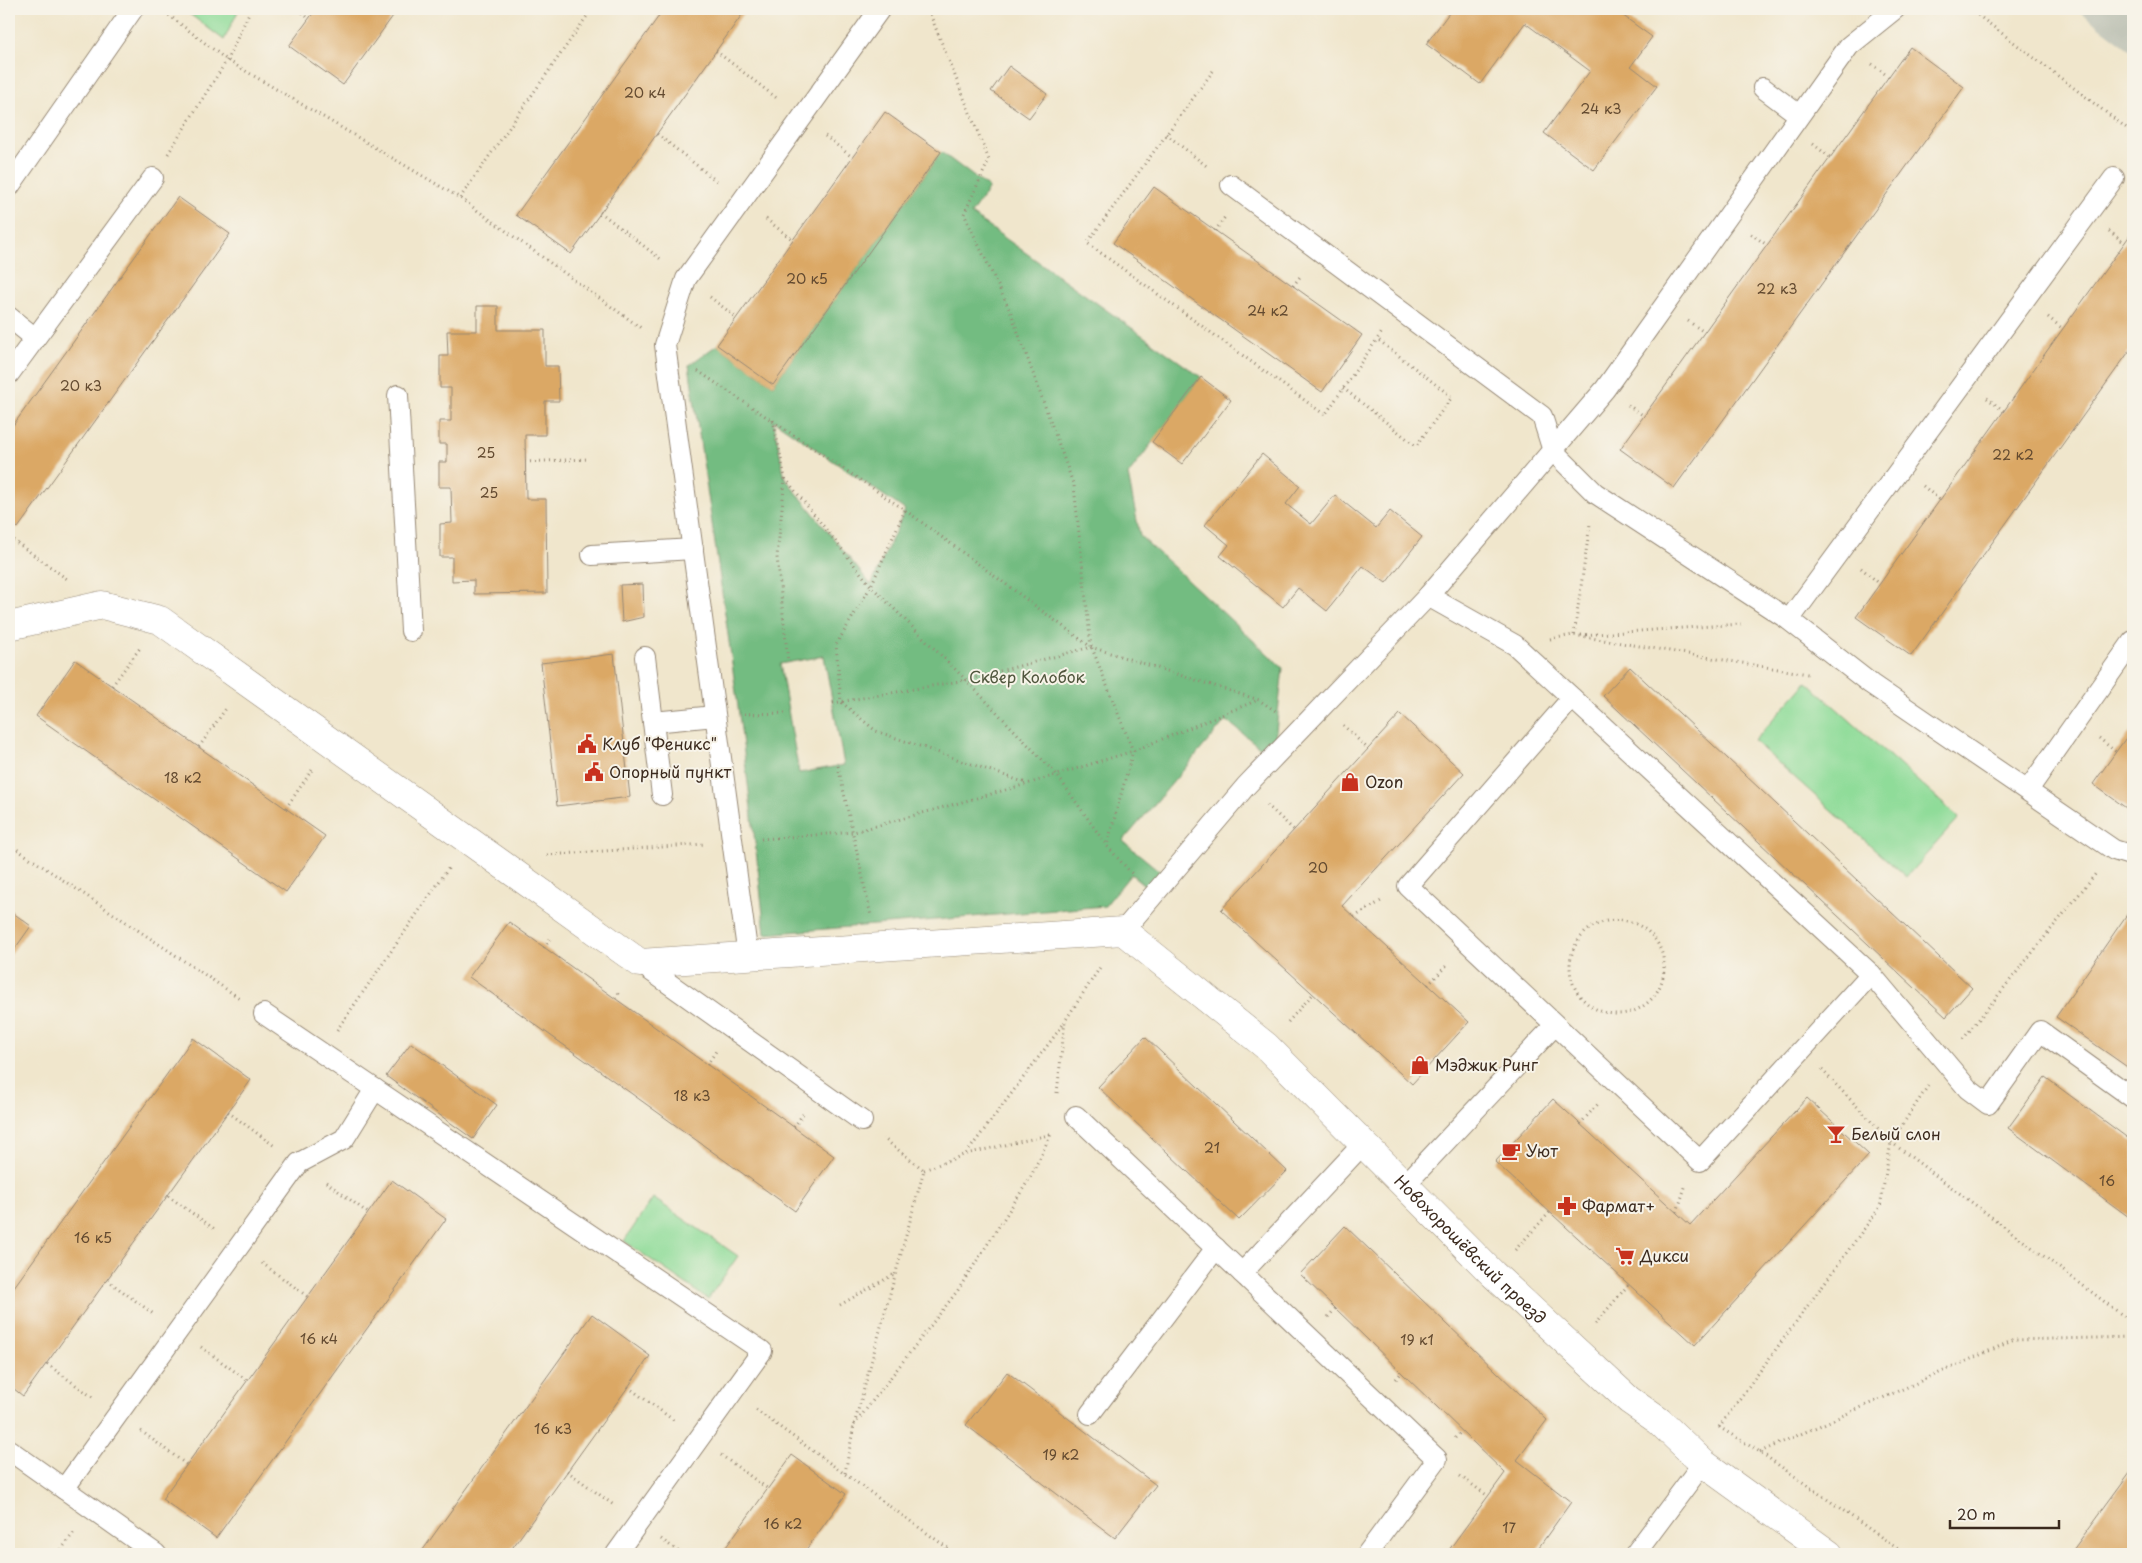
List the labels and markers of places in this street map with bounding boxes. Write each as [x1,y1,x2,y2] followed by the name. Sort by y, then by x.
[602,731,717,755] place label: Клуб "Феникс"
[576,733,598,755] public building icon: Клуб "Феникс"
[609,759,731,783] place label: Опорный пункт
[583,761,605,783] public building icon: Опорный пункт
[1365,769,1403,793] place label: Ozon
[1339,771,1361,793] shop icon: Ozon
[1435,1052,1539,1076] place label: Мэджик Ринг
[1409,1054,1431,1076] shop icon: Мэджик Ринг
[1851,1121,1941,1145] place label: Белый слон
[1825,1123,1847,1145] bar icon: Белый слон
[1526,1138,1558,1162] place label: Уют
[1500,1140,1522,1162] cafe icon: Уют
[1582,1193,1655,1217] place label: Фармат+
[1556,1195,1578,1217] pharmacy icon: Фармат+
[1639,1243,1689,1267] place label: Дикси
[1614,1245,1636,1267] supermarket icon: Дикси

